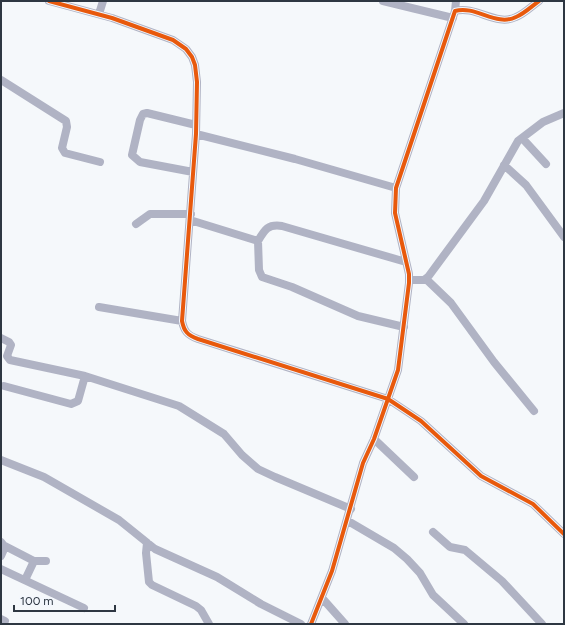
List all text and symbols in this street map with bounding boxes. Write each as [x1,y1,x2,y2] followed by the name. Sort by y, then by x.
[14,587,115,613] scale bar
[20,594,54,608] text: 100 m

